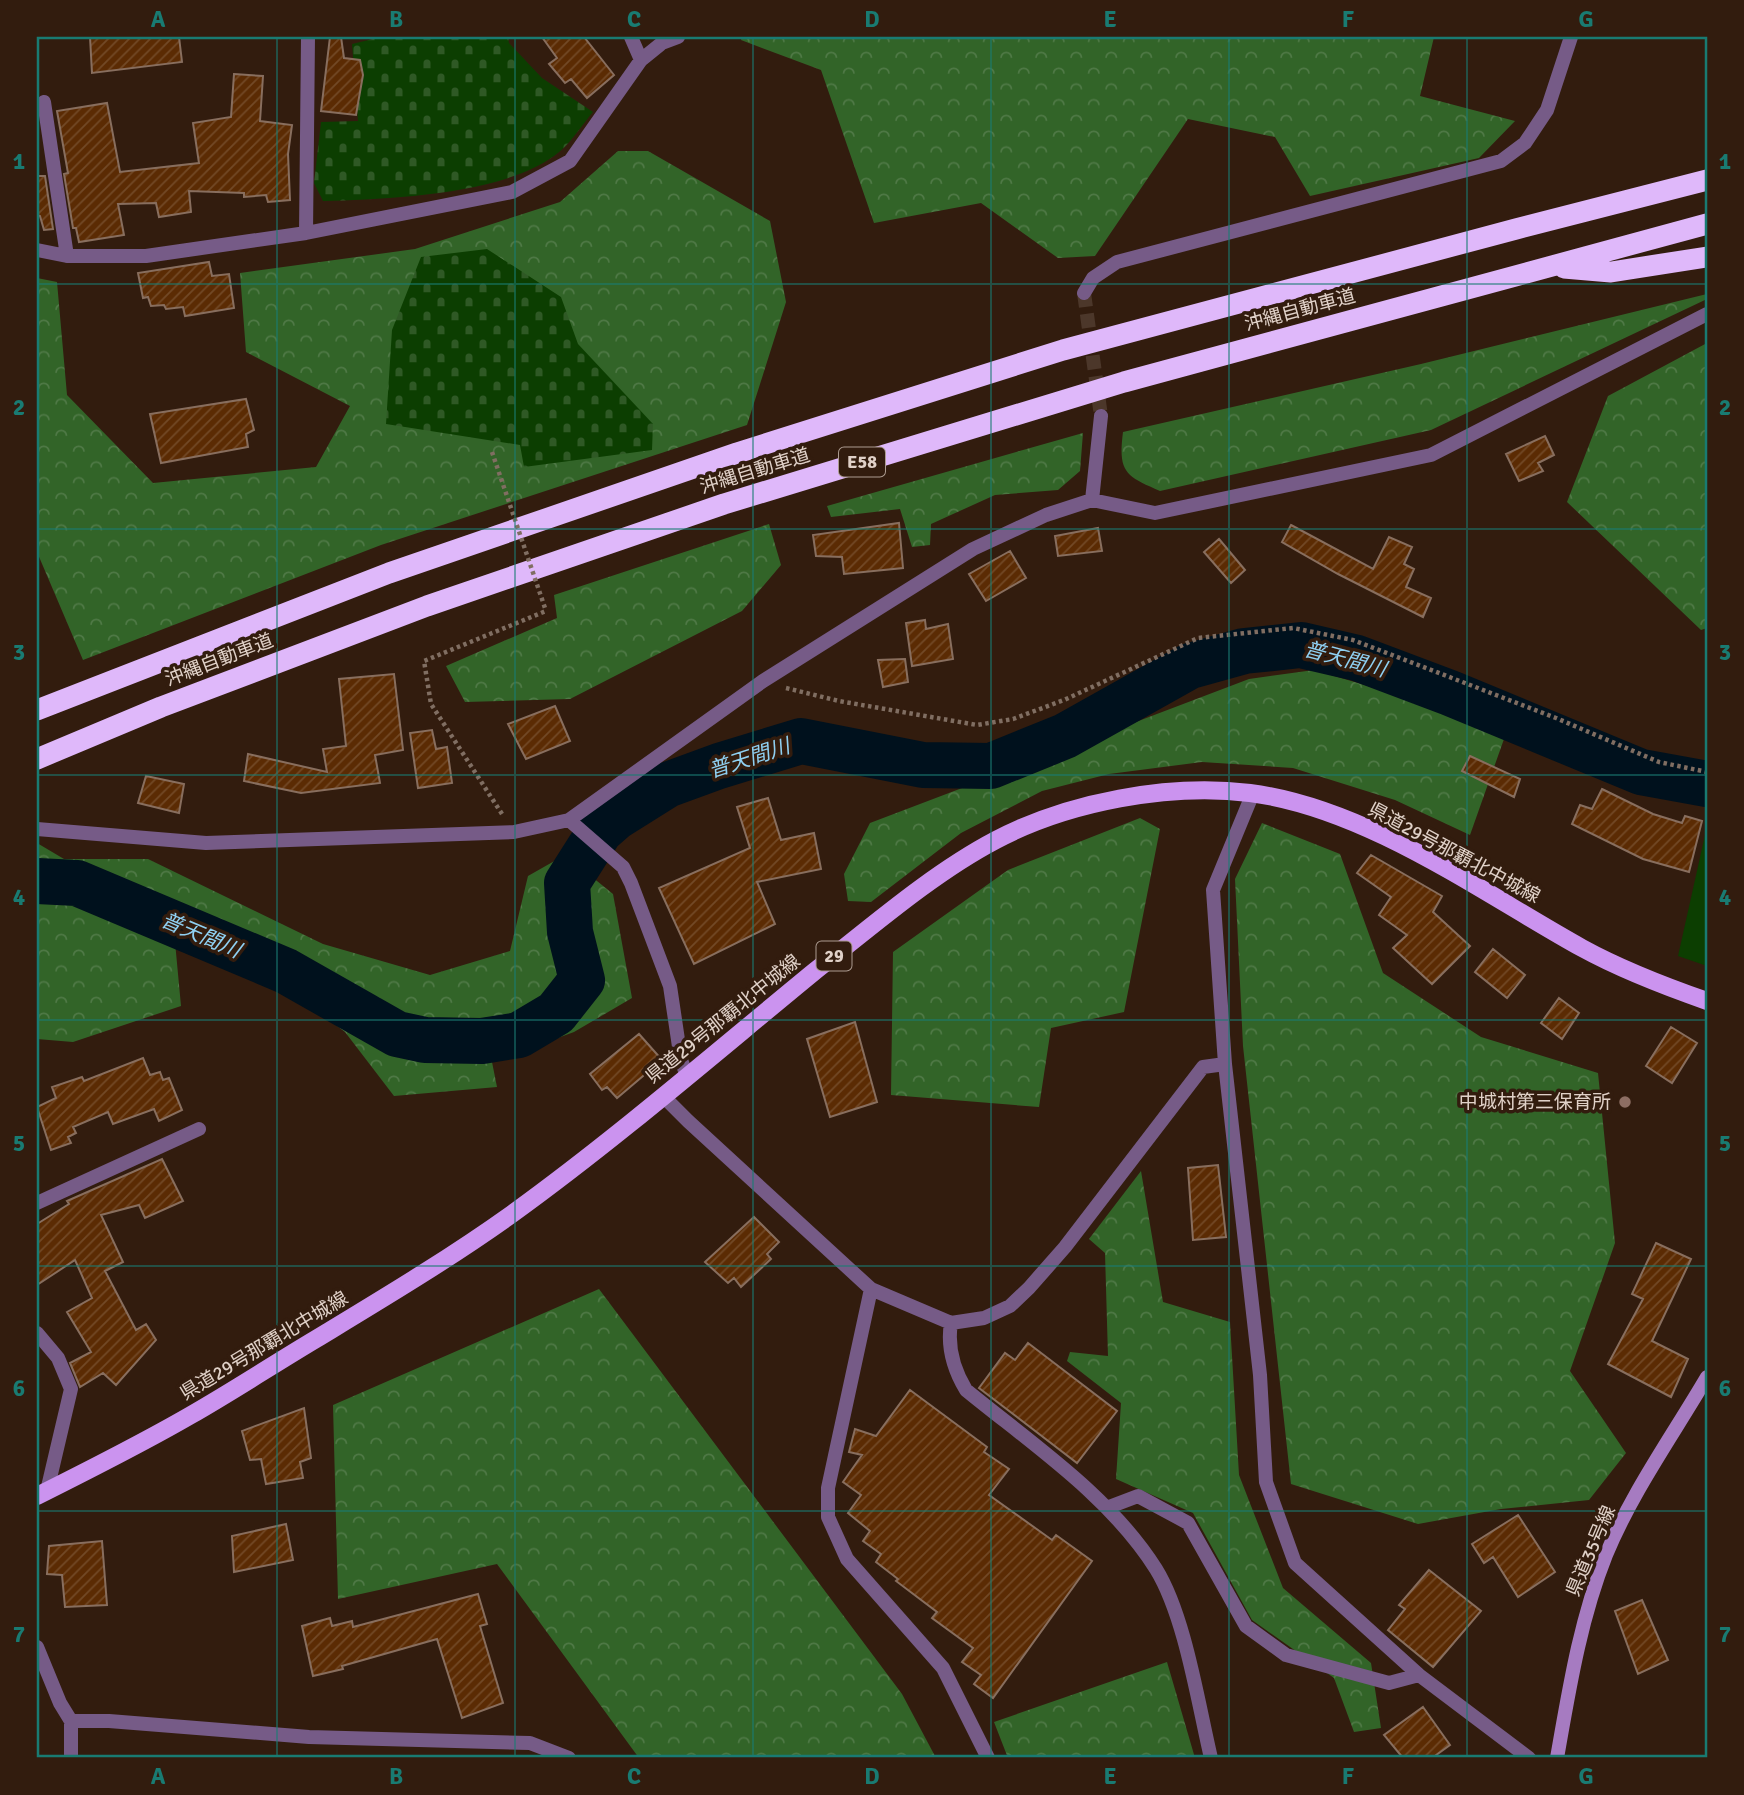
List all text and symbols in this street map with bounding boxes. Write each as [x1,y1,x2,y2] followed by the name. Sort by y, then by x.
[151,5,166,34] text: A
[389,5,403,34] text: B
[627,5,641,34] text: C
[864,5,880,34] text: D
[1103,5,1117,34] text: E
[1342,5,1354,34] text: F
[1578,5,1594,34] text: G
[13,147,25,176] text: 1
[1719,147,1731,176] text: 1
[1242,284,1358,336] street label: 沖縄自動車道
[13,393,25,422] text: 2
[1719,393,1731,422] text: 2
[697,443,813,499] street label: 沖縄自動車道
[839,448,885,476] road number: E58
[161,628,277,692] street label: 沖縄自動車道
[1301,636,1391,683] water label: 普天間川
[13,638,25,667] text: 3
[1719,638,1731,667] text: 3
[705,732,795,783] water label: 普天間川
[1364,797,1544,909] street label: 県道29号那覇北中城線
[13,883,25,912] text: 4
[1719,883,1731,912] text: 4
[157,907,247,964] water label: 普天間川
[816,942,852,971] road number: 29
[641,949,805,1089] street label: 県道29号那覇北中城線
[1459,1090,1611,1114] place label: 中城村第三保育所
[1617,1094,1633,1110] marker: 中城村第三保育所
[13,1129,25,1158] text: 5
[1719,1129,1731,1158] text: 5
[176,1286,352,1406] street label: 県道29号那覇北中城線
[13,1374,25,1403] text: 6
[1719,1374,1731,1403] text: 6
[1561,1502,1621,1600] street label: 県道35号線
[13,1620,25,1649] text: 7
[1719,1620,1731,1649] text: 7
[151,1762,166,1791] text: A
[389,1762,403,1791] text: B
[627,1762,641,1791] text: C
[864,1762,880,1791] text: D
[1103,1762,1117,1791] text: E
[1342,1762,1354,1791] text: F
[1578,1762,1594,1791] text: G

